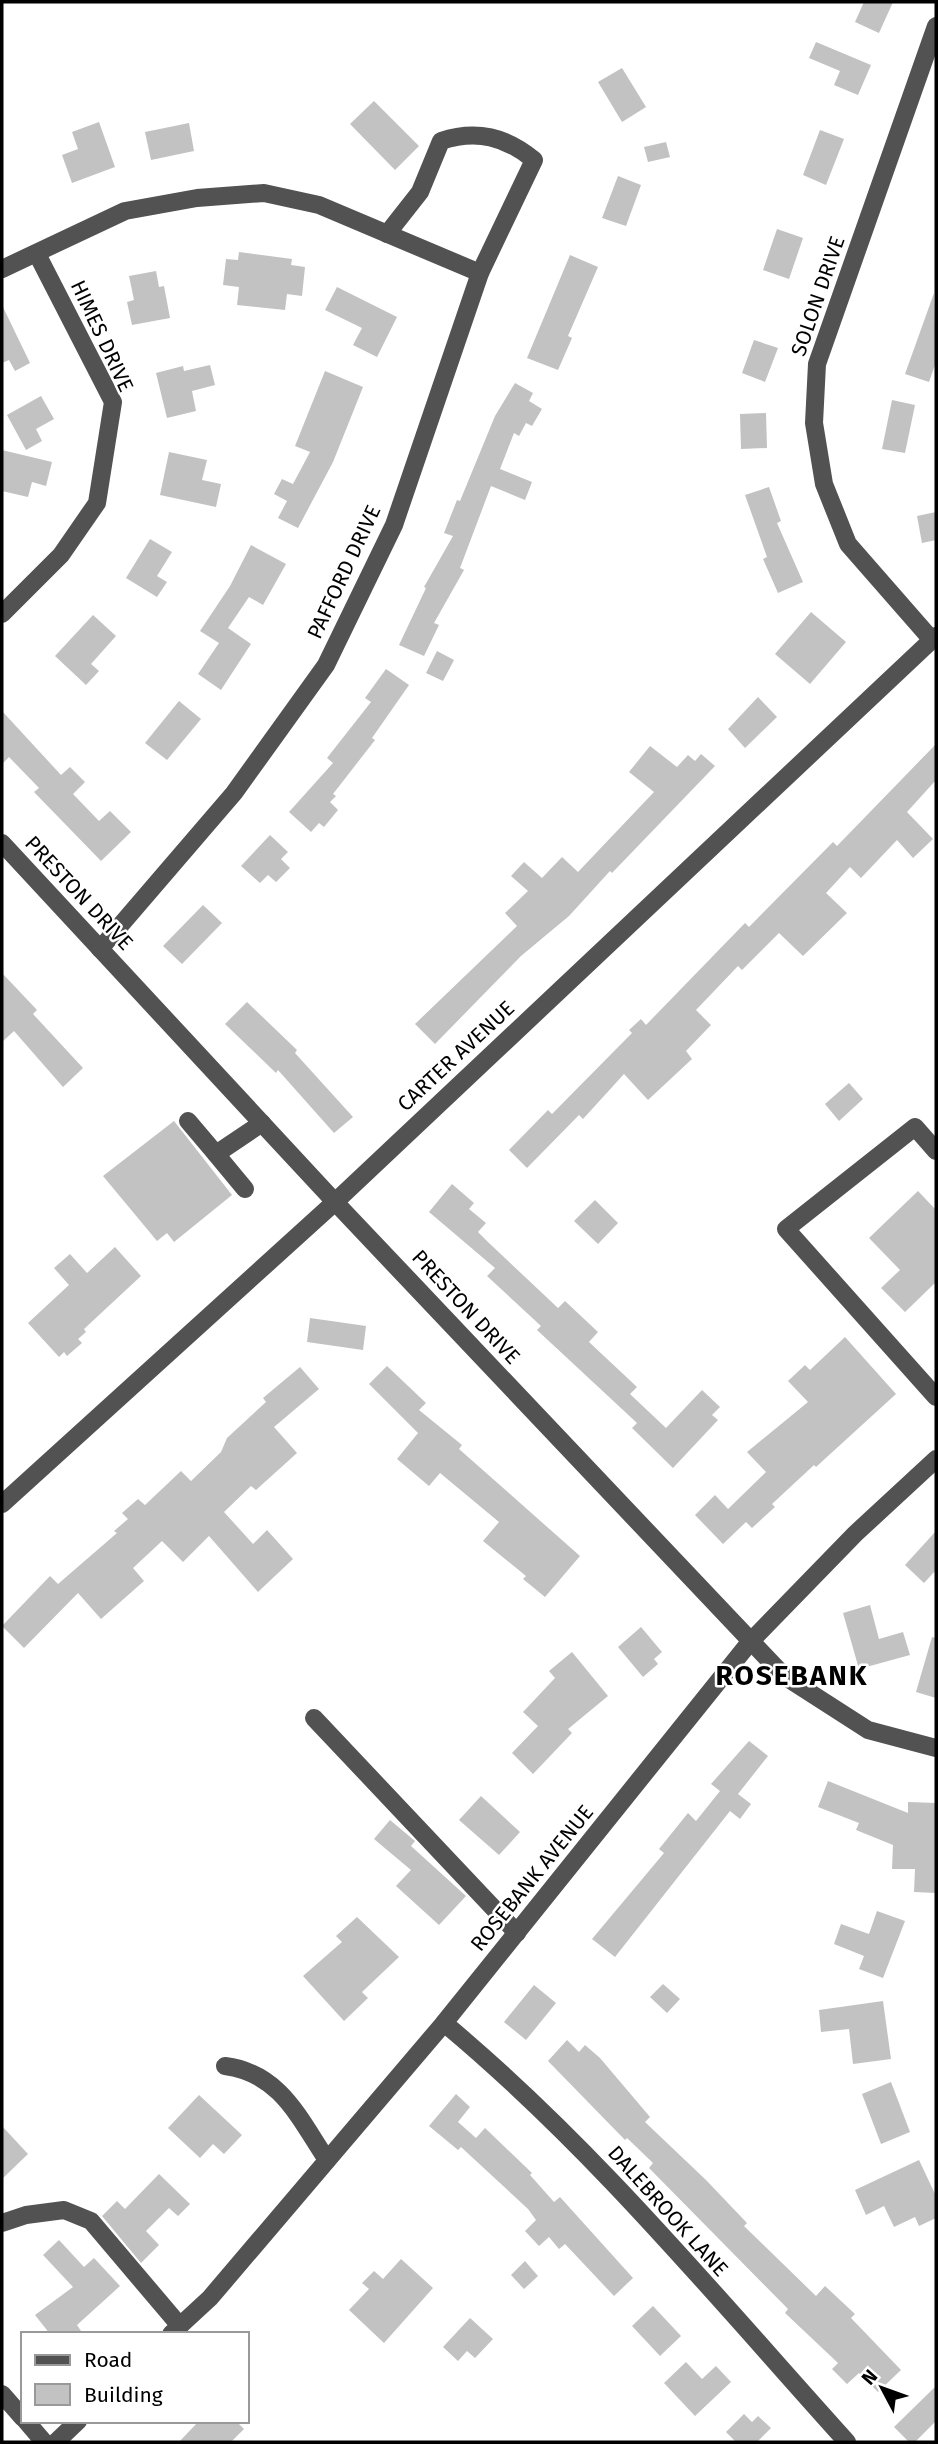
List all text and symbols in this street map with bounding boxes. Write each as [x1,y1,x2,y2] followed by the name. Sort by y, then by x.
[785,233,851,359] street label: SOLON DRIVE
[65,276,139,396] street label: HIMES DRIVE
[302,501,386,643] street label: PAFFORD DRIVE
[19,830,139,956] street label: PRESTON DRIVE
[392,995,520,1117] street label: CARTER AVENUE
[406,1244,526,1370] street label: PRESTON DRIVE
[716,1659,868,1692] district label: ROSEBANK
[465,1800,599,1956] street label: ROSEBANK AVENUE
[602,2140,734,2282] street label: DALEBROOK LANE
[21,2332,248,2423] legend
[84,2347,132,2373] text: Road
[847,2353,917,2423] north arrow
[857,2365,882,2389] text: N
[84,2382,163,2408] text: Building

